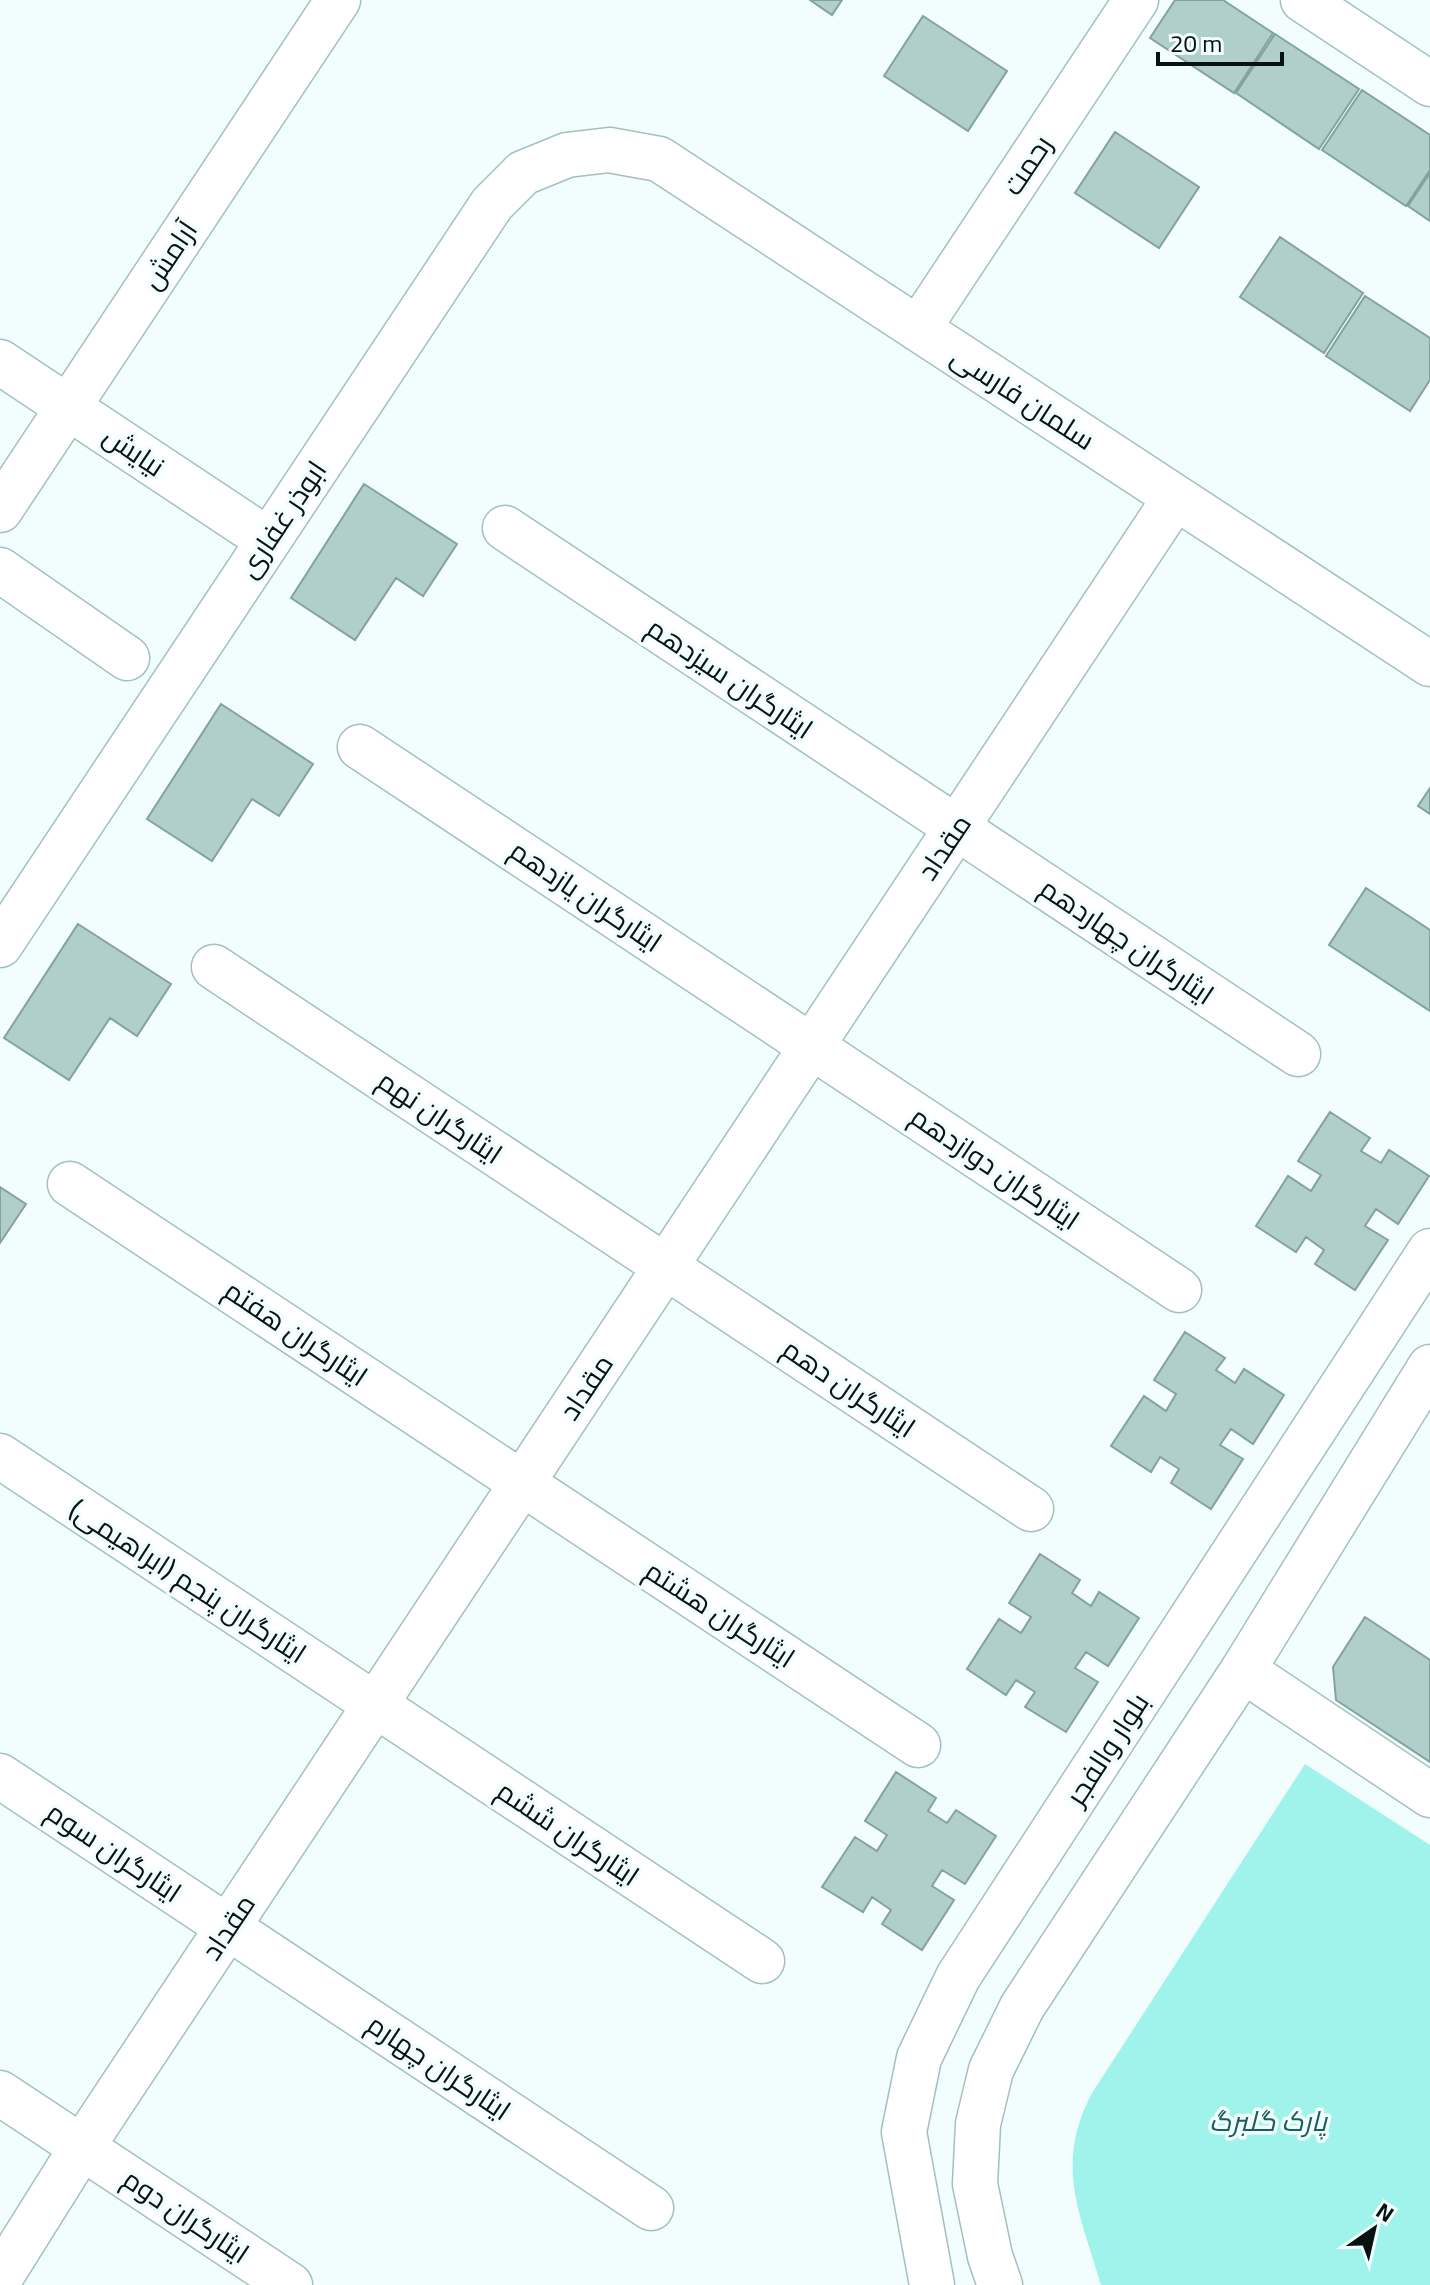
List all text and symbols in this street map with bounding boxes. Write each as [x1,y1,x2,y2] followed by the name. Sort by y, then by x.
[1158,16,1282,66] scale bar
[1170,21,1222,66] text: 20 m
[987,124,1067,206] street label: رحمت
[126,209,212,301] street label: آرامش
[940,331,1106,465] street label: سلمان فارسی
[92,411,176,491] street label: نیایش
[223,449,341,589] street label: ابوذر غفاری
[636,603,824,753] street label: ایثارگران سیزدهم
[902,803,986,891] street label: مقداد
[499,825,673,967] street label: ایثارگران یازدهم
[1029,863,1225,1019] street label: ایثارگران چهاردهم
[366,1055,514,1179] street label: ایثارگران نهم
[899,1092,1091,1244] street label: ایثارگران دوازدهم
[213,1265,379,1401] street label: ایثارگران هفتم
[771,1324,927,1452] street label: ایثارگران دهم
[544,1343,628,1431] street label: مقداد
[58,1484,318,1678] street label: ایثارگران پنجم (ابراهیمی)
[634,1545,806,1683] street label: ایثارگران هشتم
[1050,1682,1163,1818] street label: بلوار والفجر
[485,1766,651,1900] street label: ایثارگران ششم
[35,1787,193,1917] street label: ایثارگران سوم
[186,1883,270,1971] street label: مقداد
[356,1999,522,2135] street label: ایثارگران چهارم
[1209,2095,1328,2147] park label: پارک گلبرگ
[111,2154,261,2278] street label: ایثارگران دوم
[1334,2189,1414,2269] north arrow
[1367,2191,1403,2234] text: N

